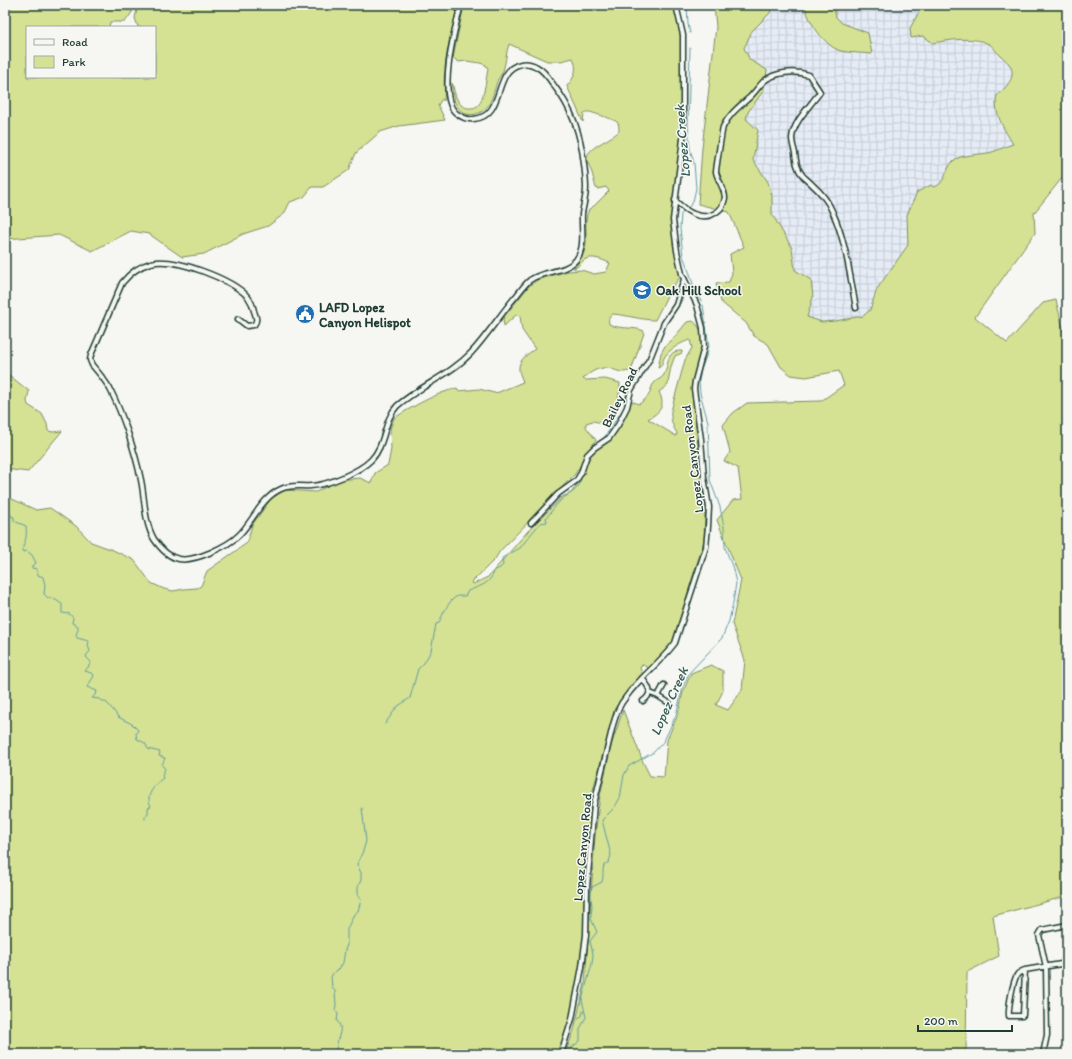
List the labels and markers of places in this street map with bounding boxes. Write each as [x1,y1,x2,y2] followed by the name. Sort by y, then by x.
[631,279,653,301] school or university icon: Oak Hill School
[656,283,742,298] place label: Oak Hill School
[319,300,411,331] place label: LAFD Lopez Canyon Helispot
[294,303,316,325] public building icon: LAFD Lopez Canyon Helispot

